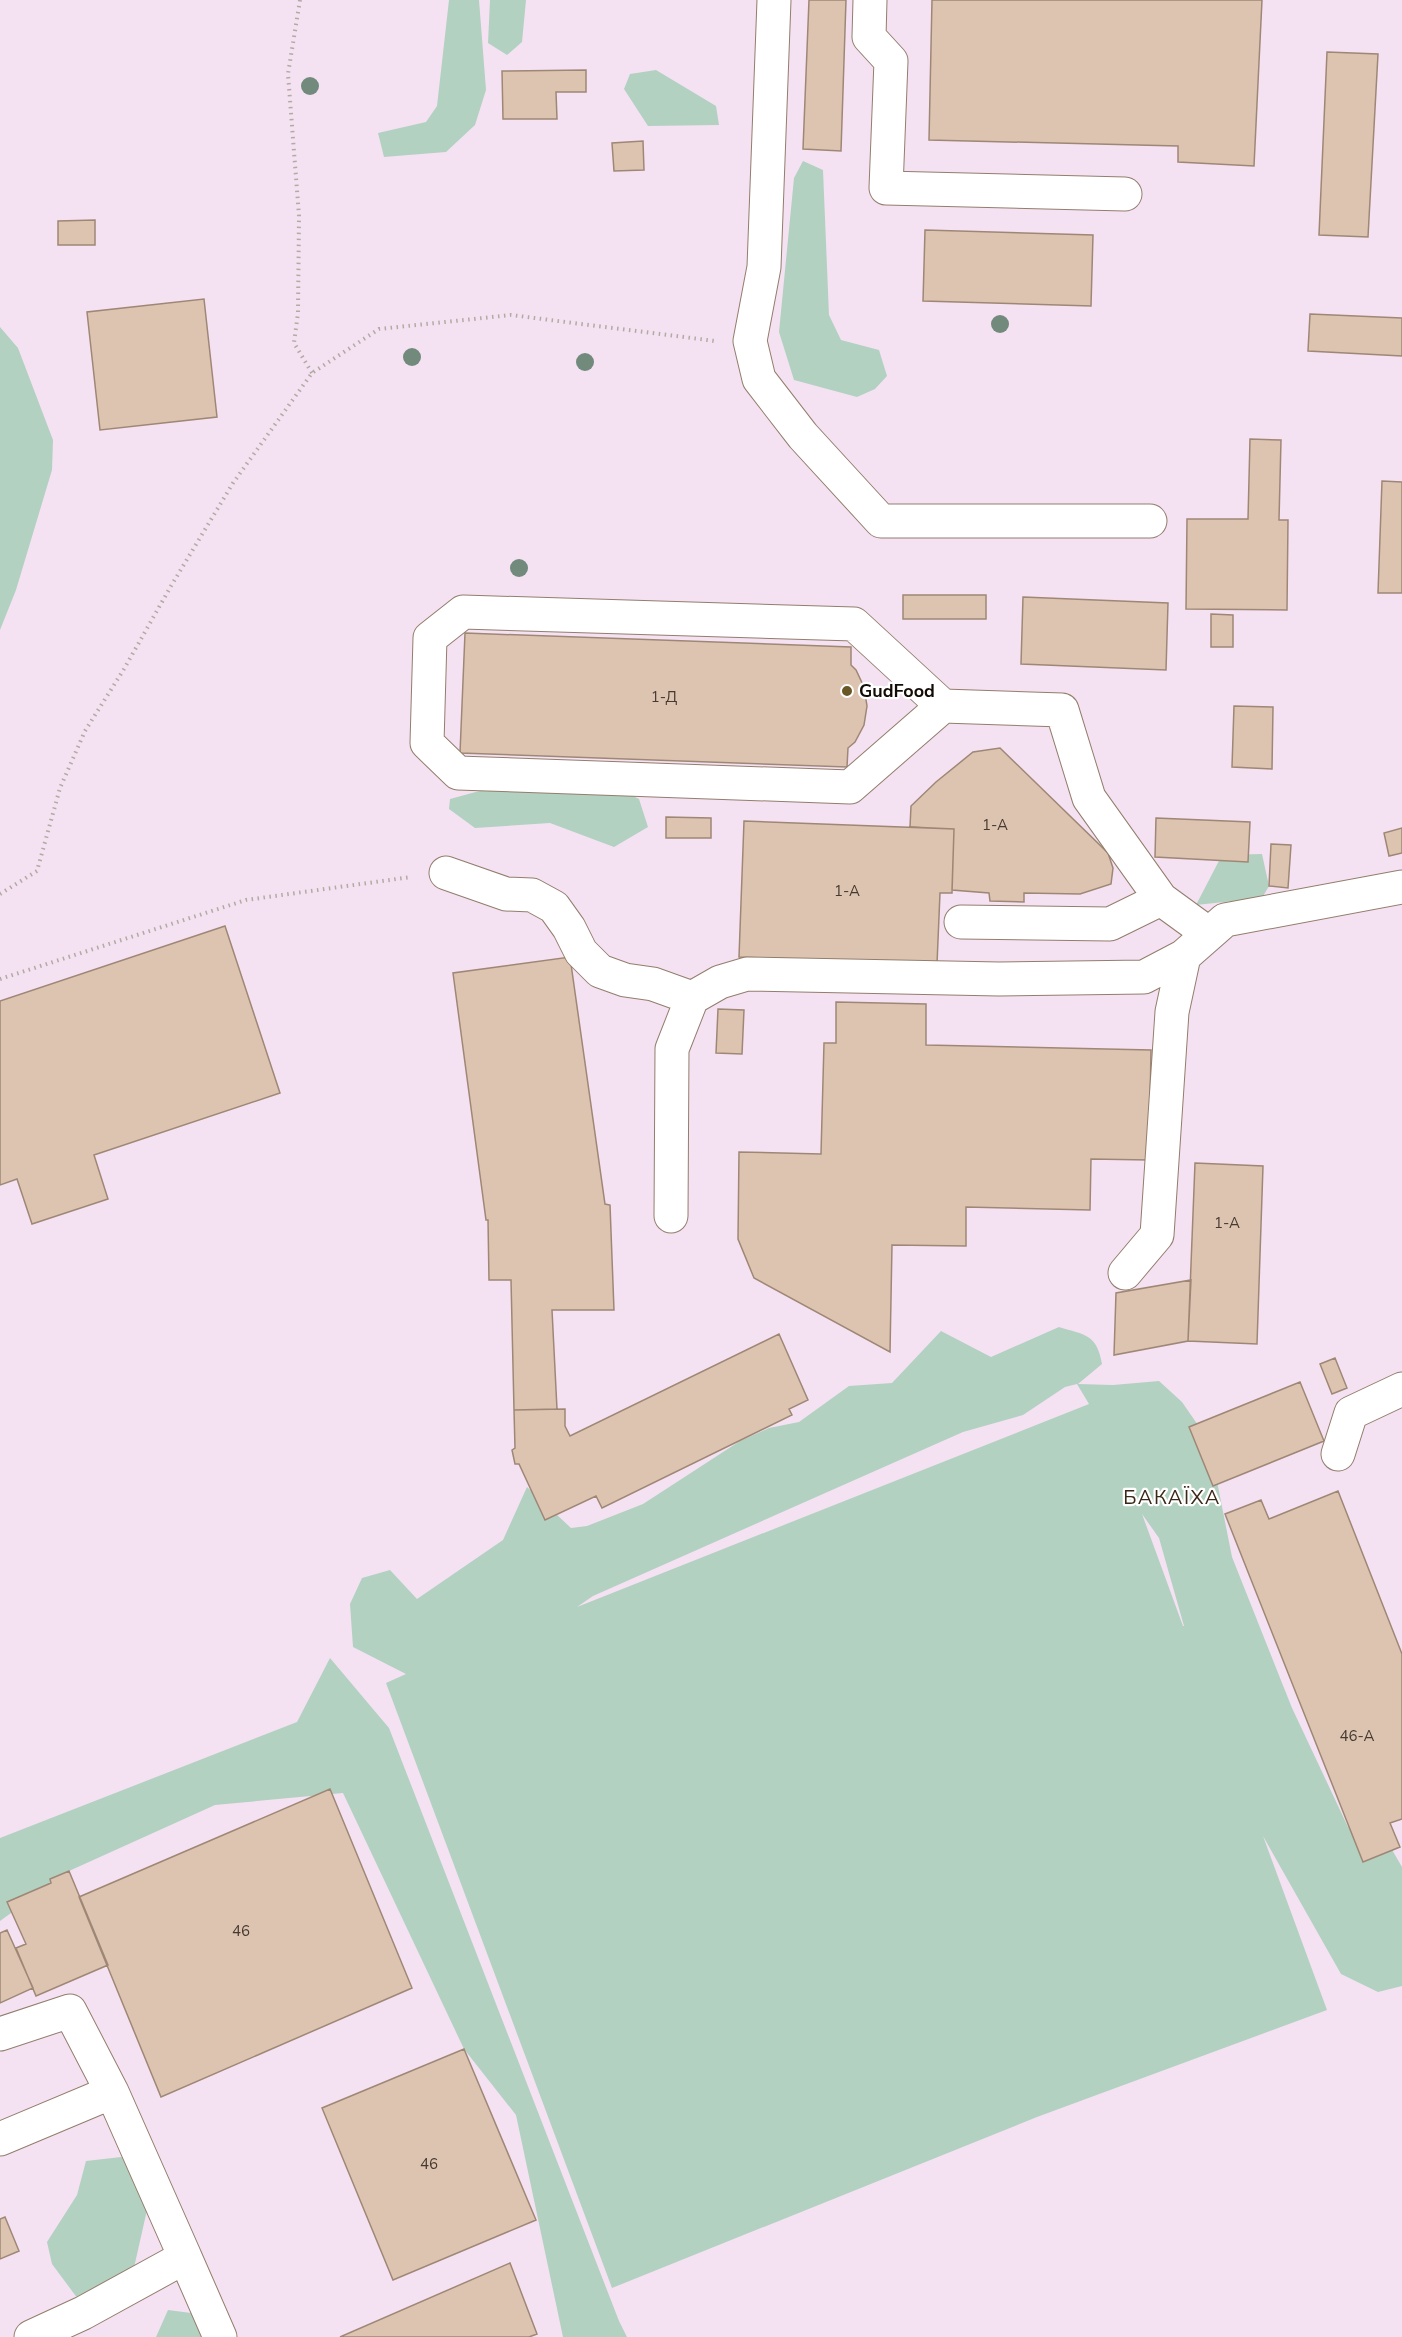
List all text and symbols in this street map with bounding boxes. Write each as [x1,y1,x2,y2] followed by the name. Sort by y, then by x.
[859,679,935,703] place label: GudFood
[840,684,854,698] marker: GudFood
[651,687,678,707] house number: 1-Д
[982,815,1008,835] house number: 1-А
[834,881,860,901] house number: 1-А
[1214,1213,1240,1233] house number: 1-А
[1123,1484,1221,1511] district label: БАКАЇХА
[1339,1726,1375,1746] house number: 46-А
[232,1921,250,1941] house number: 46
[420,2154,438,2174] house number: 46

